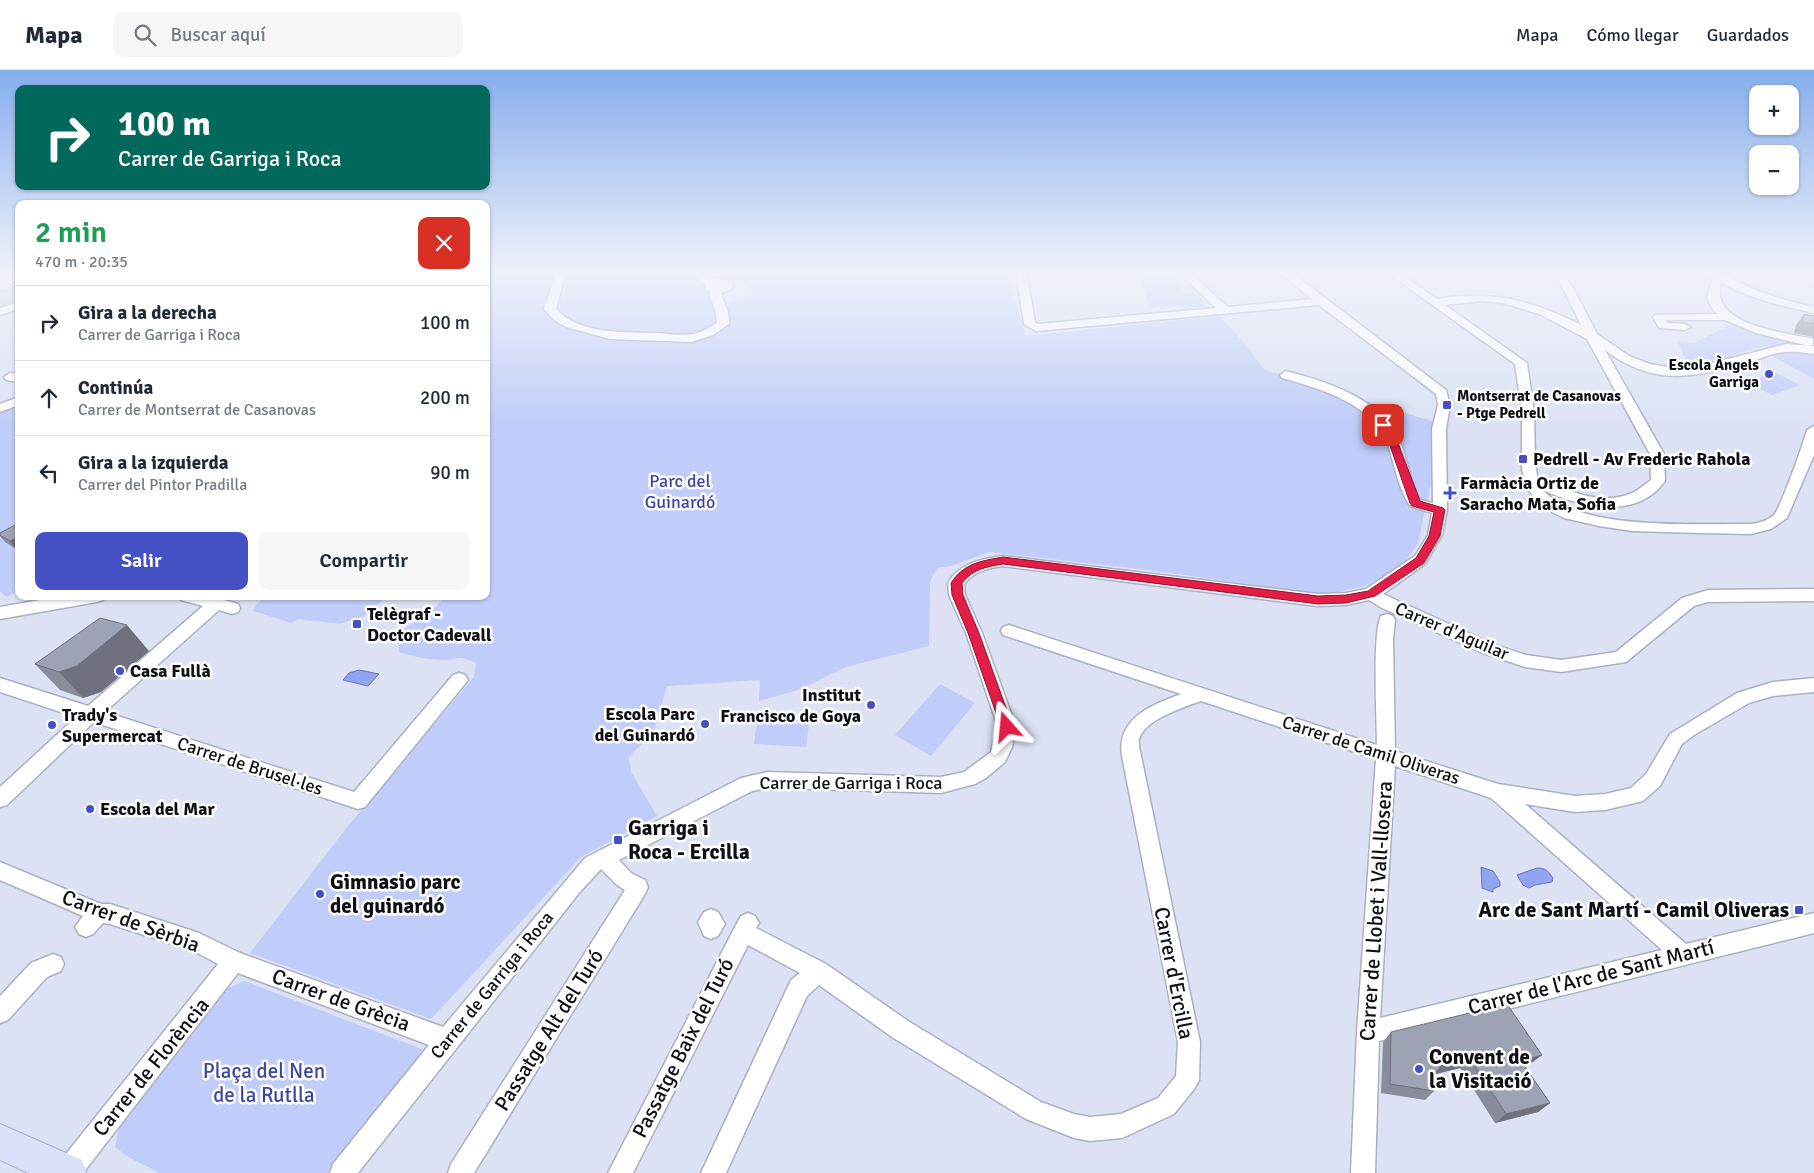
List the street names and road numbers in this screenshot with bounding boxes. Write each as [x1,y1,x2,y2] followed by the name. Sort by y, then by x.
[1392,597,1513,665] street label: Carrer d'Aguilar
[1279,711,1463,789] street label: Carrer de Camil Oliveras
[174,732,326,800] street label: Carrer de Brusel·les
[760,772,943,794] street label: Carrer de Garriga i Roca
[1354,780,1398,1042] street label: Carrer de Llobet i Vall-llosera
[59,884,203,958] street label: Carrer de Sèrbia
[1148,905,1200,1041] street label: Carrer d'Ercilla
[426,907,558,1063] street label: Carrer de Garriga i Roca
[1465,934,1717,1020] street label: Carrer de l'Arc de Sant Martí
[489,944,609,1116] street label: Passatge Alt del Turó
[626,954,740,1142] street label: Passatge Baix del Turó
[268,963,414,1037] street label: Carrer de Grècia
[87,992,215,1142] street label: Carrer de Florència

